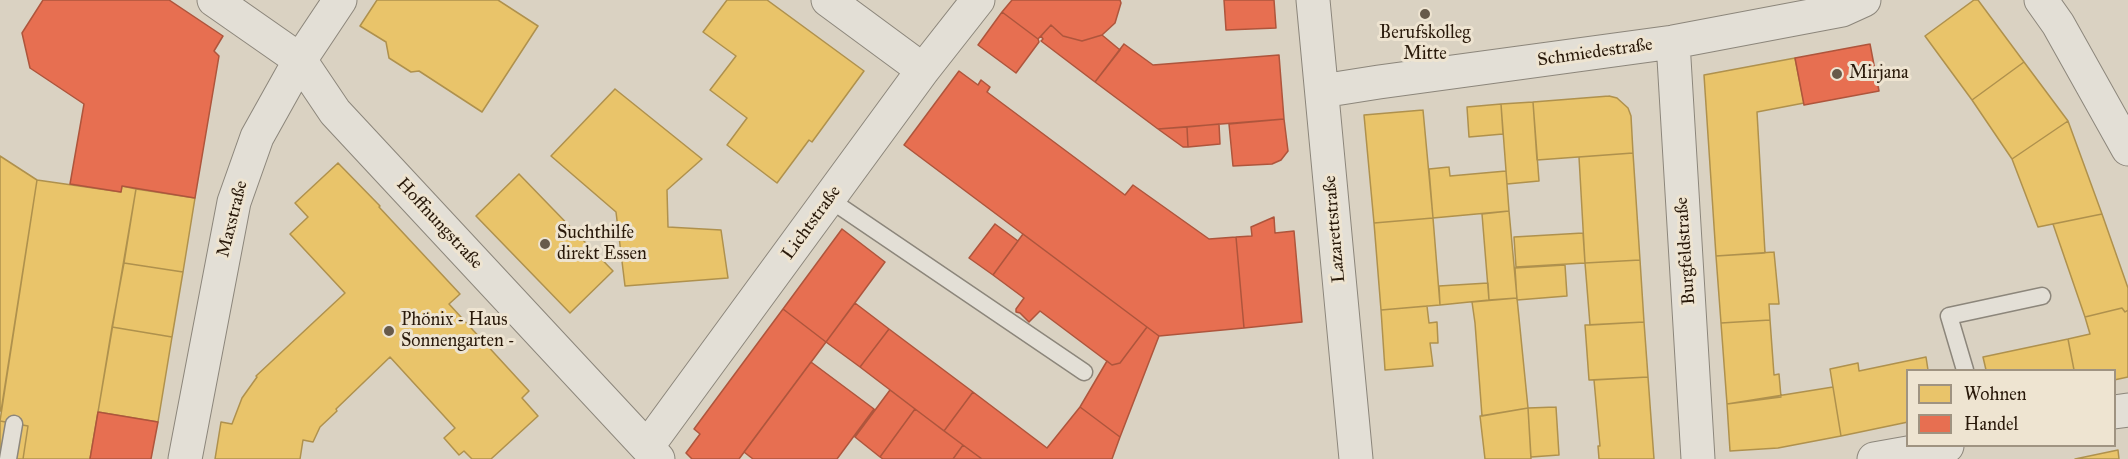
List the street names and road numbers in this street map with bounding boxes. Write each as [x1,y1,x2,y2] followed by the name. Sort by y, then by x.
[1536,34,1654,72] street label: Schmiedestraße
[391,174,487,274] street label: Hoffnungstraße
[1320,174,1350,284] street label: Lazarettstraße
[213,178,253,260] street label: Maxstraße
[778,182,846,264] street label: Lichtstraße
[1671,196,1701,306] street label: Burgfeldstraße

